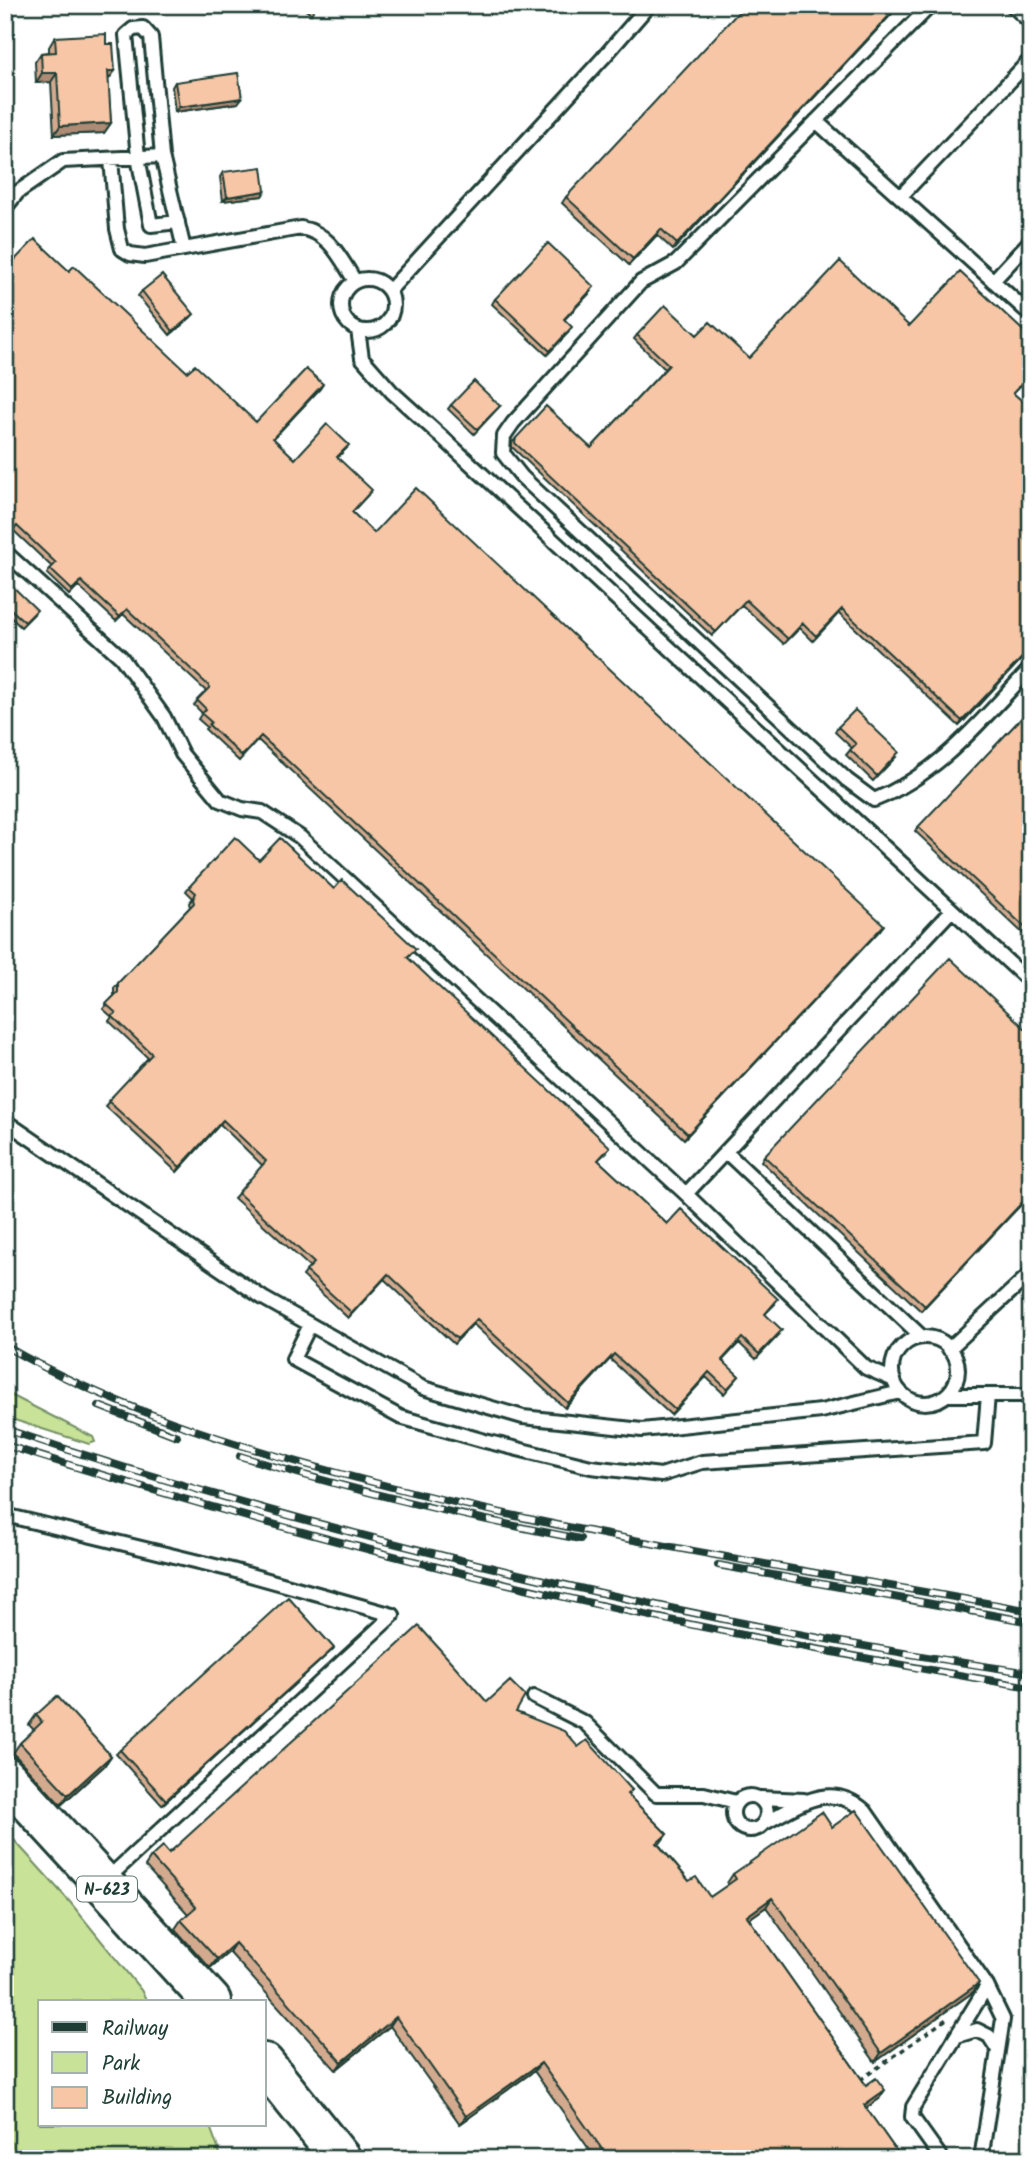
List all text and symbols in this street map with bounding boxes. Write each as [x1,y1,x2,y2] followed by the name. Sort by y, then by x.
[77,1876,137,1901] road number: N-623
[38,2000,266,2126] legend
[102,2013,168,2046] text: Railway
[102,2048,140,2081] text: Park
[102,2082,172,2115] text: Building

